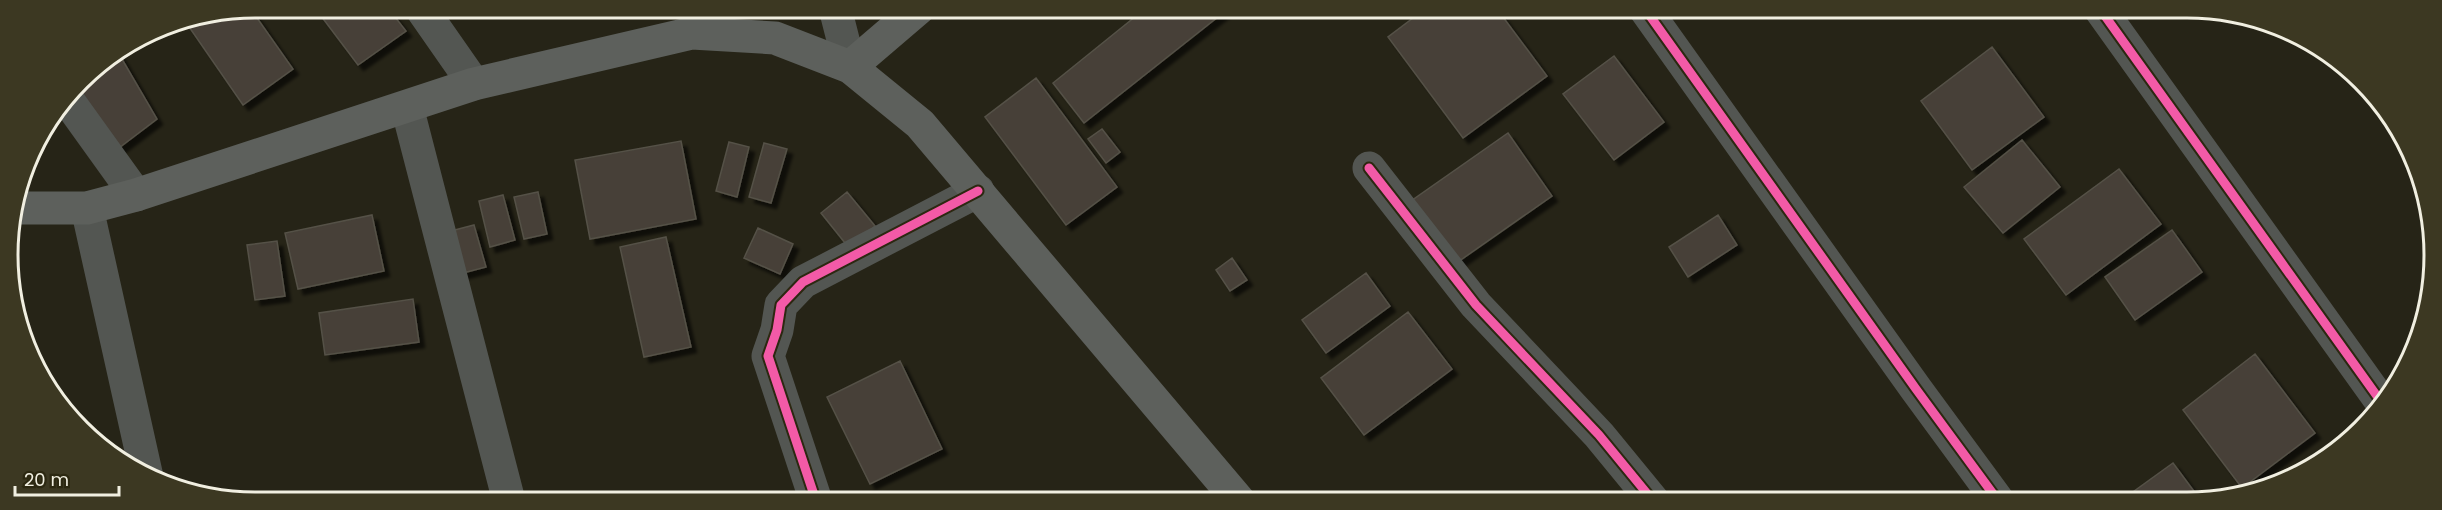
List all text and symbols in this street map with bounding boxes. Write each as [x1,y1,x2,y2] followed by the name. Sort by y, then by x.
[15,459,118,497] scale bar
[24,467,69,492] text: 20 m

